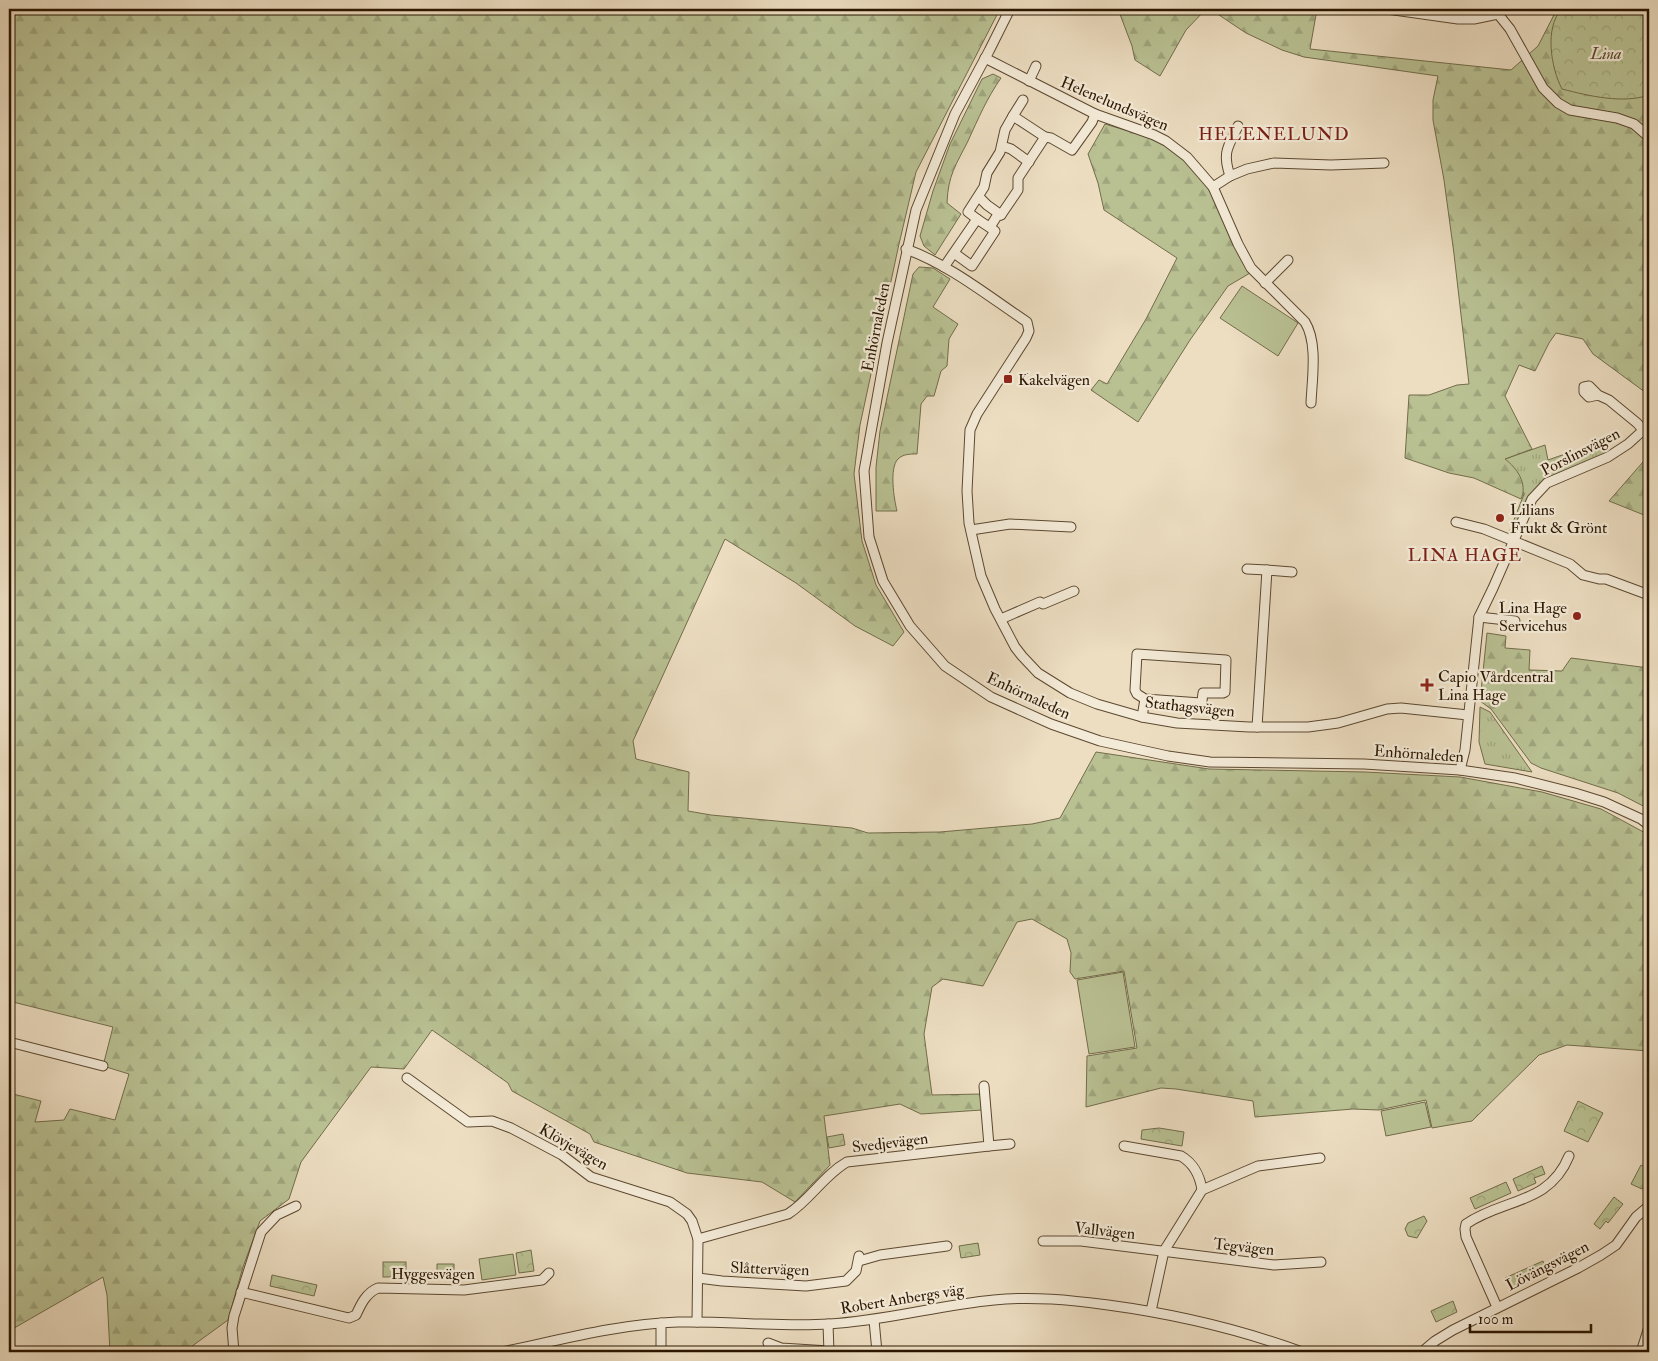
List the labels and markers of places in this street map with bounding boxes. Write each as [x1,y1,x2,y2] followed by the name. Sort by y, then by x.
[1018,370,1090,390] place label: Kakelvägen
[1002,373,1014,385] marker: Kakelvägen
[1510,500,1607,538] place label: Lilians Frukt & Grönt
[1494,512,1506,524] marker: Lilians Frukt & Grönt
[1499,598,1567,636] place label: Lina Hage Servicehus
[1571,610,1583,622] marker: Lina Hage Servicehus
[1438,667,1554,705] place label: Capio Vårdcentral Lina Hage
[1420,678,1434,692] marker: Capio Vårdcentral Lina Hage

